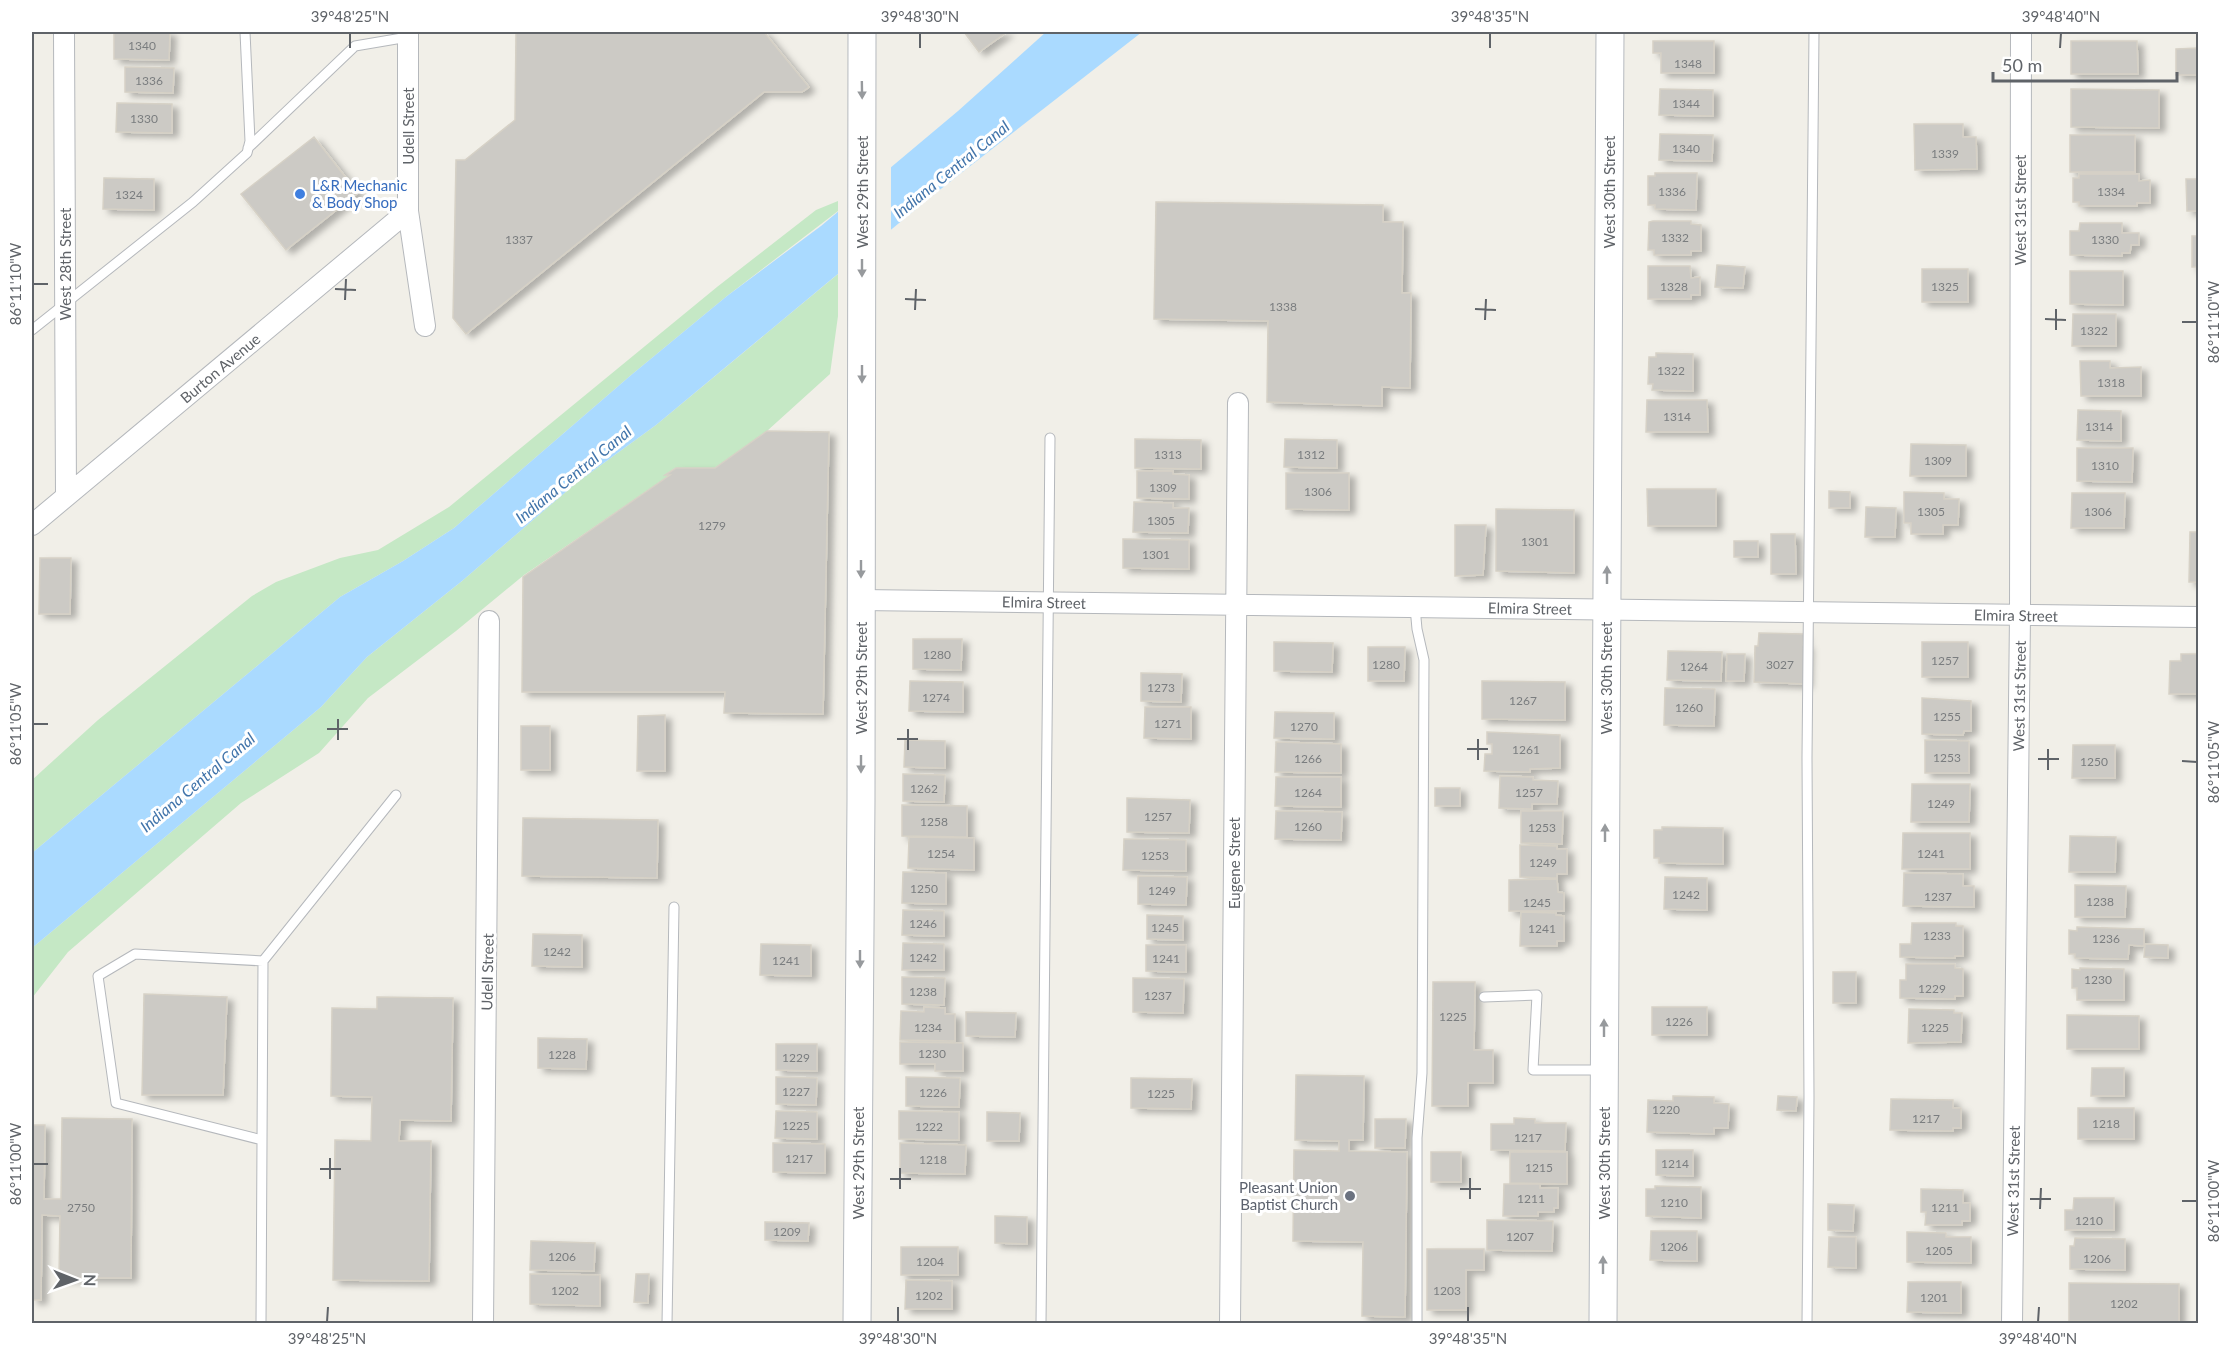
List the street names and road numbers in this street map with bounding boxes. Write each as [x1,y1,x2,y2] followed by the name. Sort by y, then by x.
[399,87,417,165] street label: Udell Street
[853,135,871,248] street label: West 29th Street
[1600,135,1618,248] street label: West 30th Street
[2011,154,2029,265] street label: West 31st Street
[56,207,74,320] street label: West 28th Street
[176,329,264,407] street label: Burton Avenue
[1002,592,1087,612] street label: Elmira Street
[1488,598,1573,618] street label: Elmira Street
[1974,605,2059,625] street label: Elmira Street
[852,621,870,734] street label: West 29th Street
[1597,621,1615,734] street label: West 30th Street
[2009,640,2029,752] street label: West 31st Street
[1225,816,1243,909] street label: Eugene Street
[477,932,497,1011] street label: Udell Street
[849,1106,867,1219] street label: West 29th Street
[1595,1106,1613,1219] street label: West 30th Street
[2003,1125,2023,1237] street label: West 31st Street

